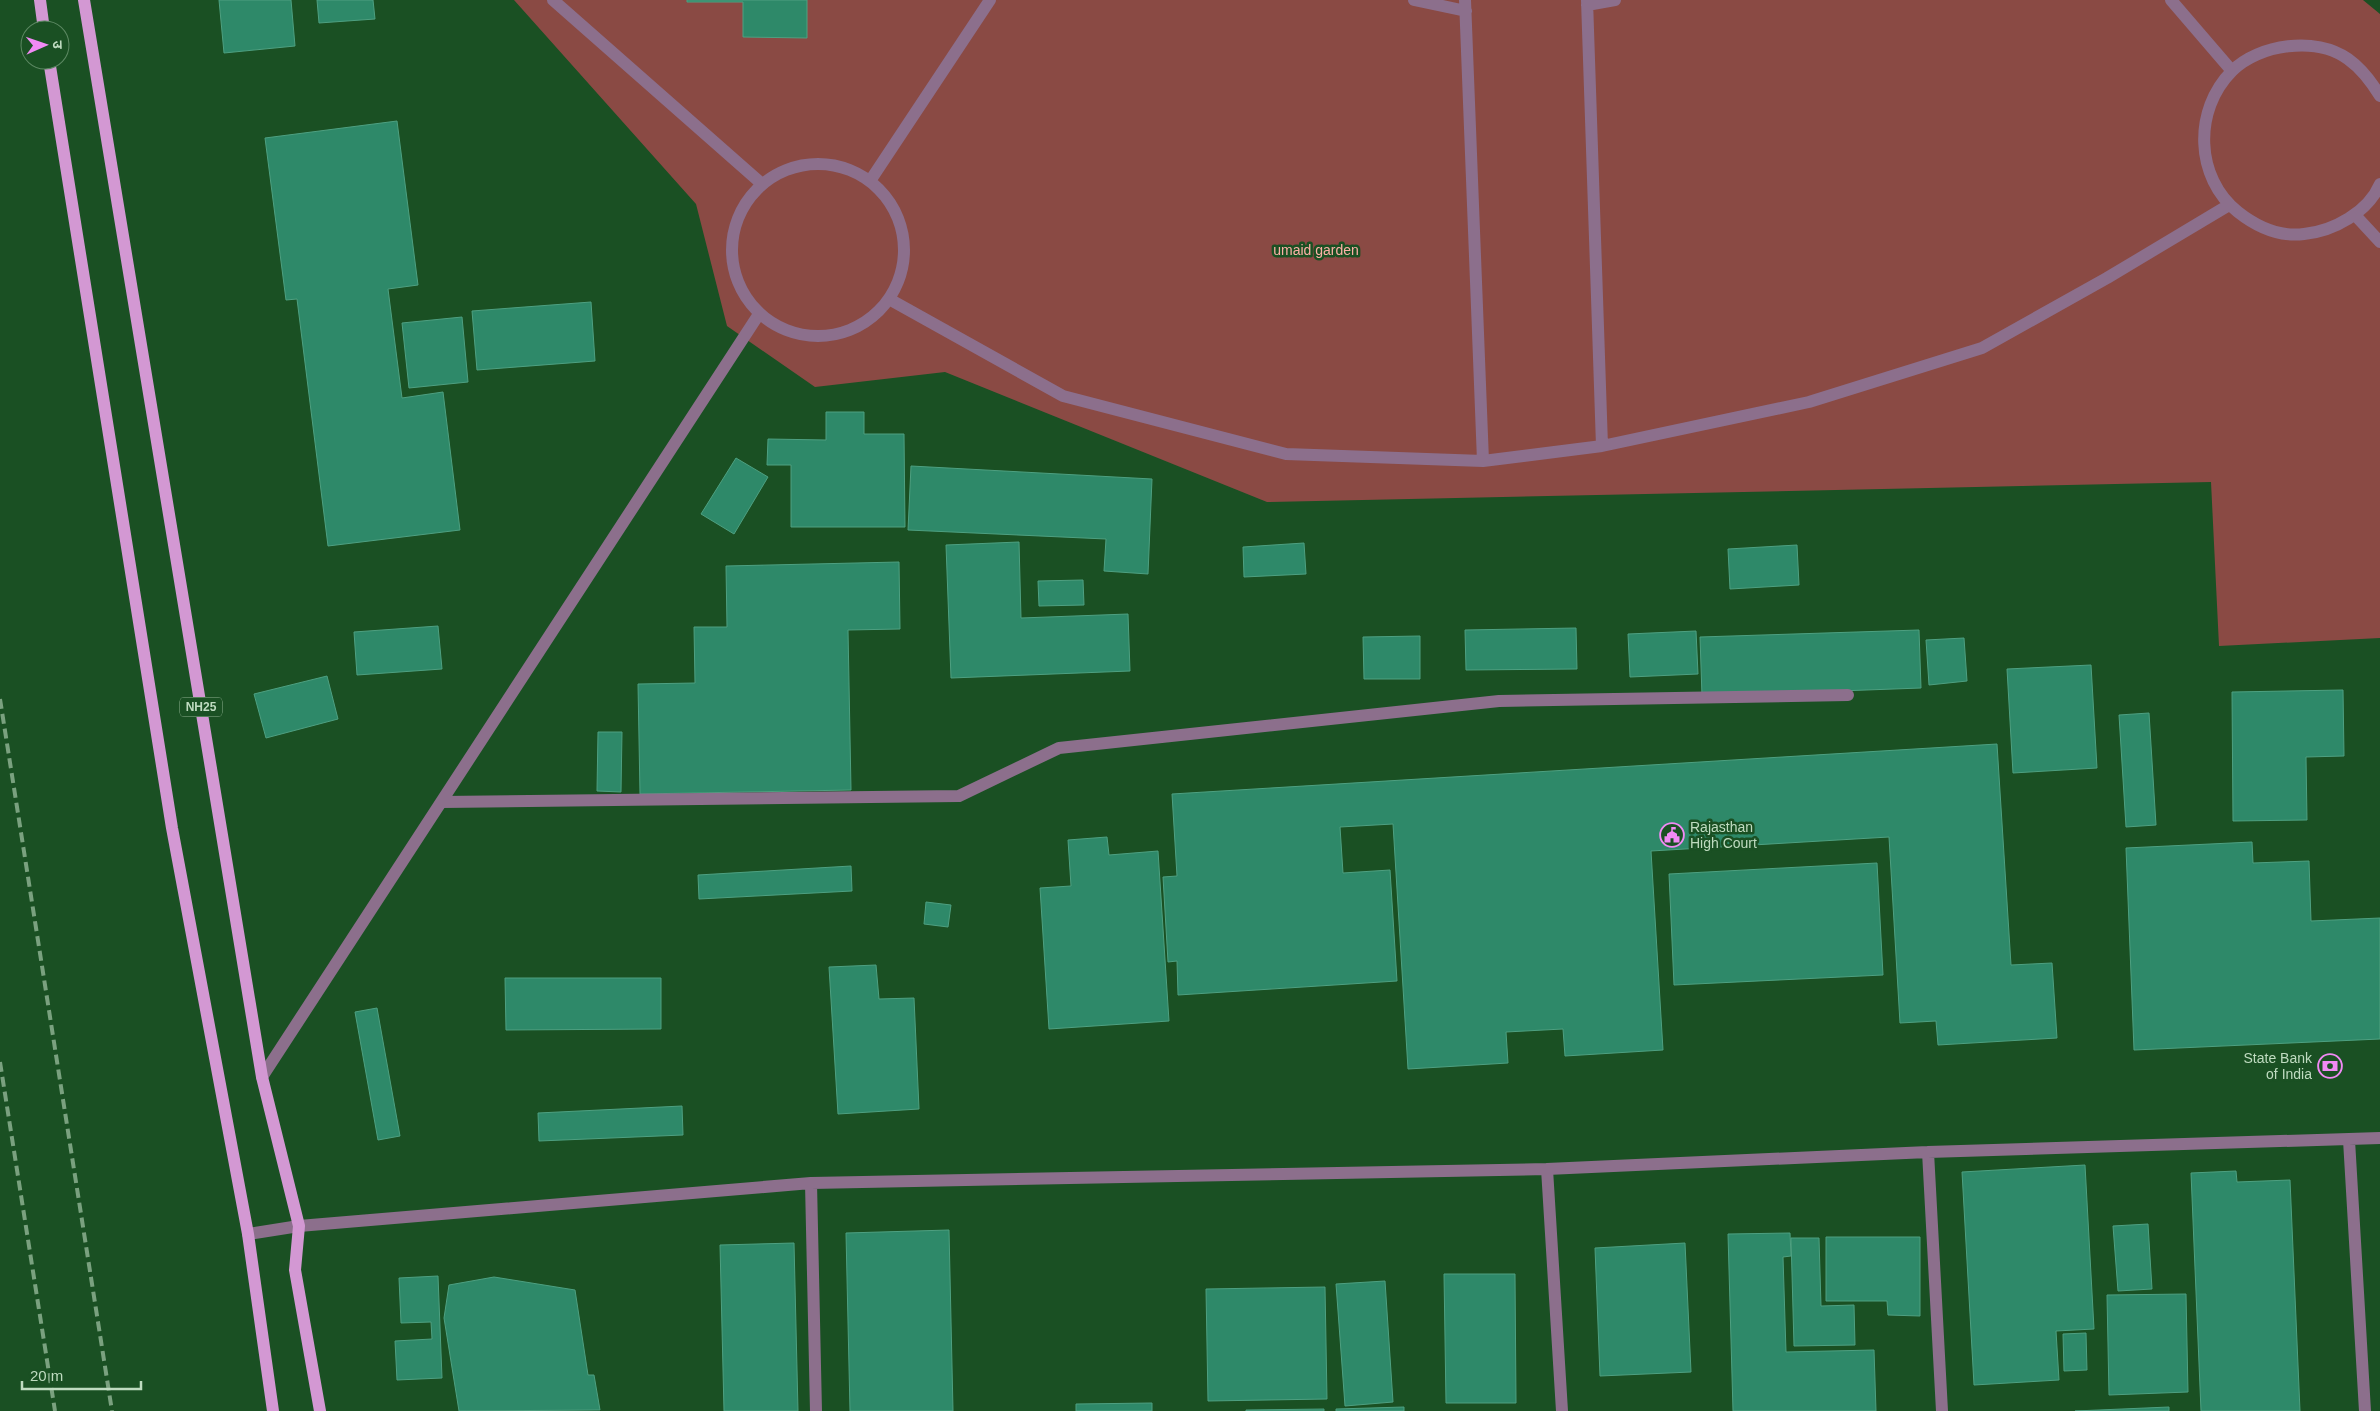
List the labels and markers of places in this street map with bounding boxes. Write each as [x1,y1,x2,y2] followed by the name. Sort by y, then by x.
[1690,819,1757,851] place label: Rajasthan High Court
[1659,822,1685,848] public building icon: Rajasthan High Court
[2244,1050,2313,1082] place label: State Bank of India
[2317,1053,2343,1079] bank icon: State Bank of India

